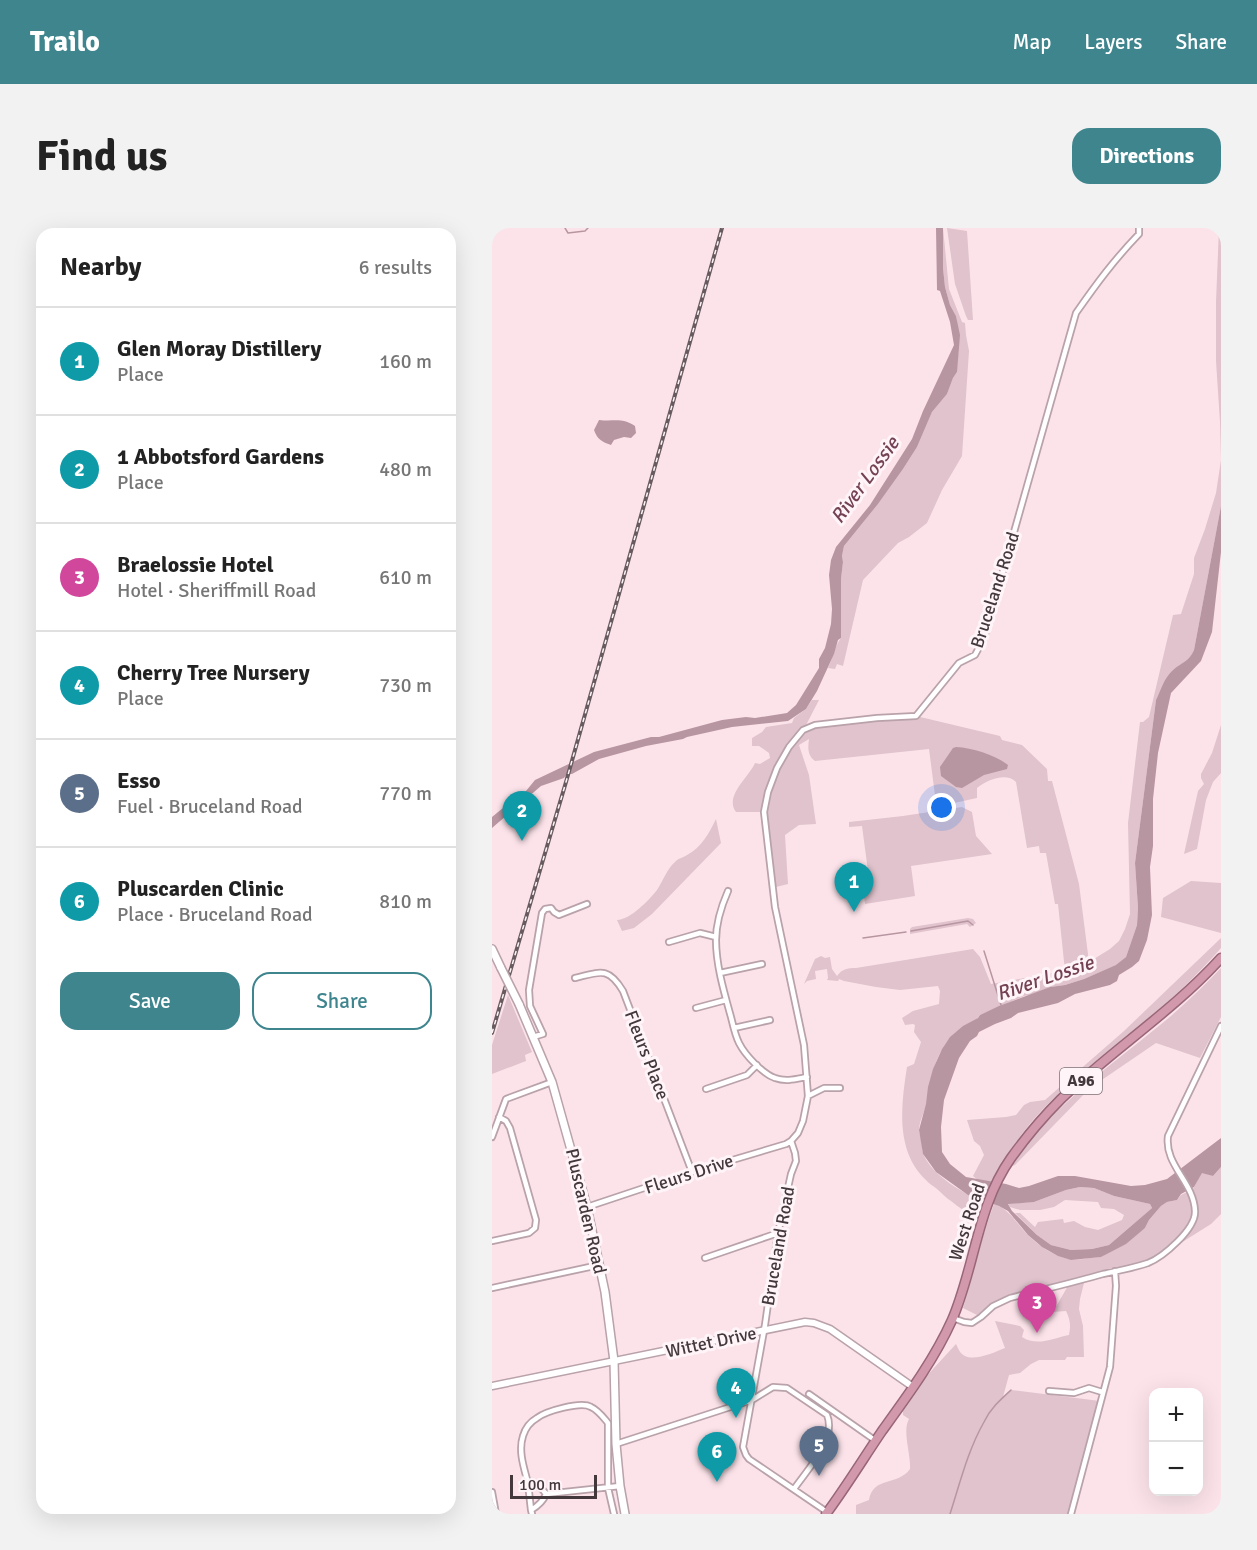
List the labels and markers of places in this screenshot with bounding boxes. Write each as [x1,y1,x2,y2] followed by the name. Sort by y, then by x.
[502,792,542,841] pin: 2
[834,862,874,912] pin: 1
[1018,1284,1056,1333] pin: 3
[716,1368,756,1418] pin: 4
[800,1426,838,1476] pin: 5
[698,1432,736,1482] pin: 6

